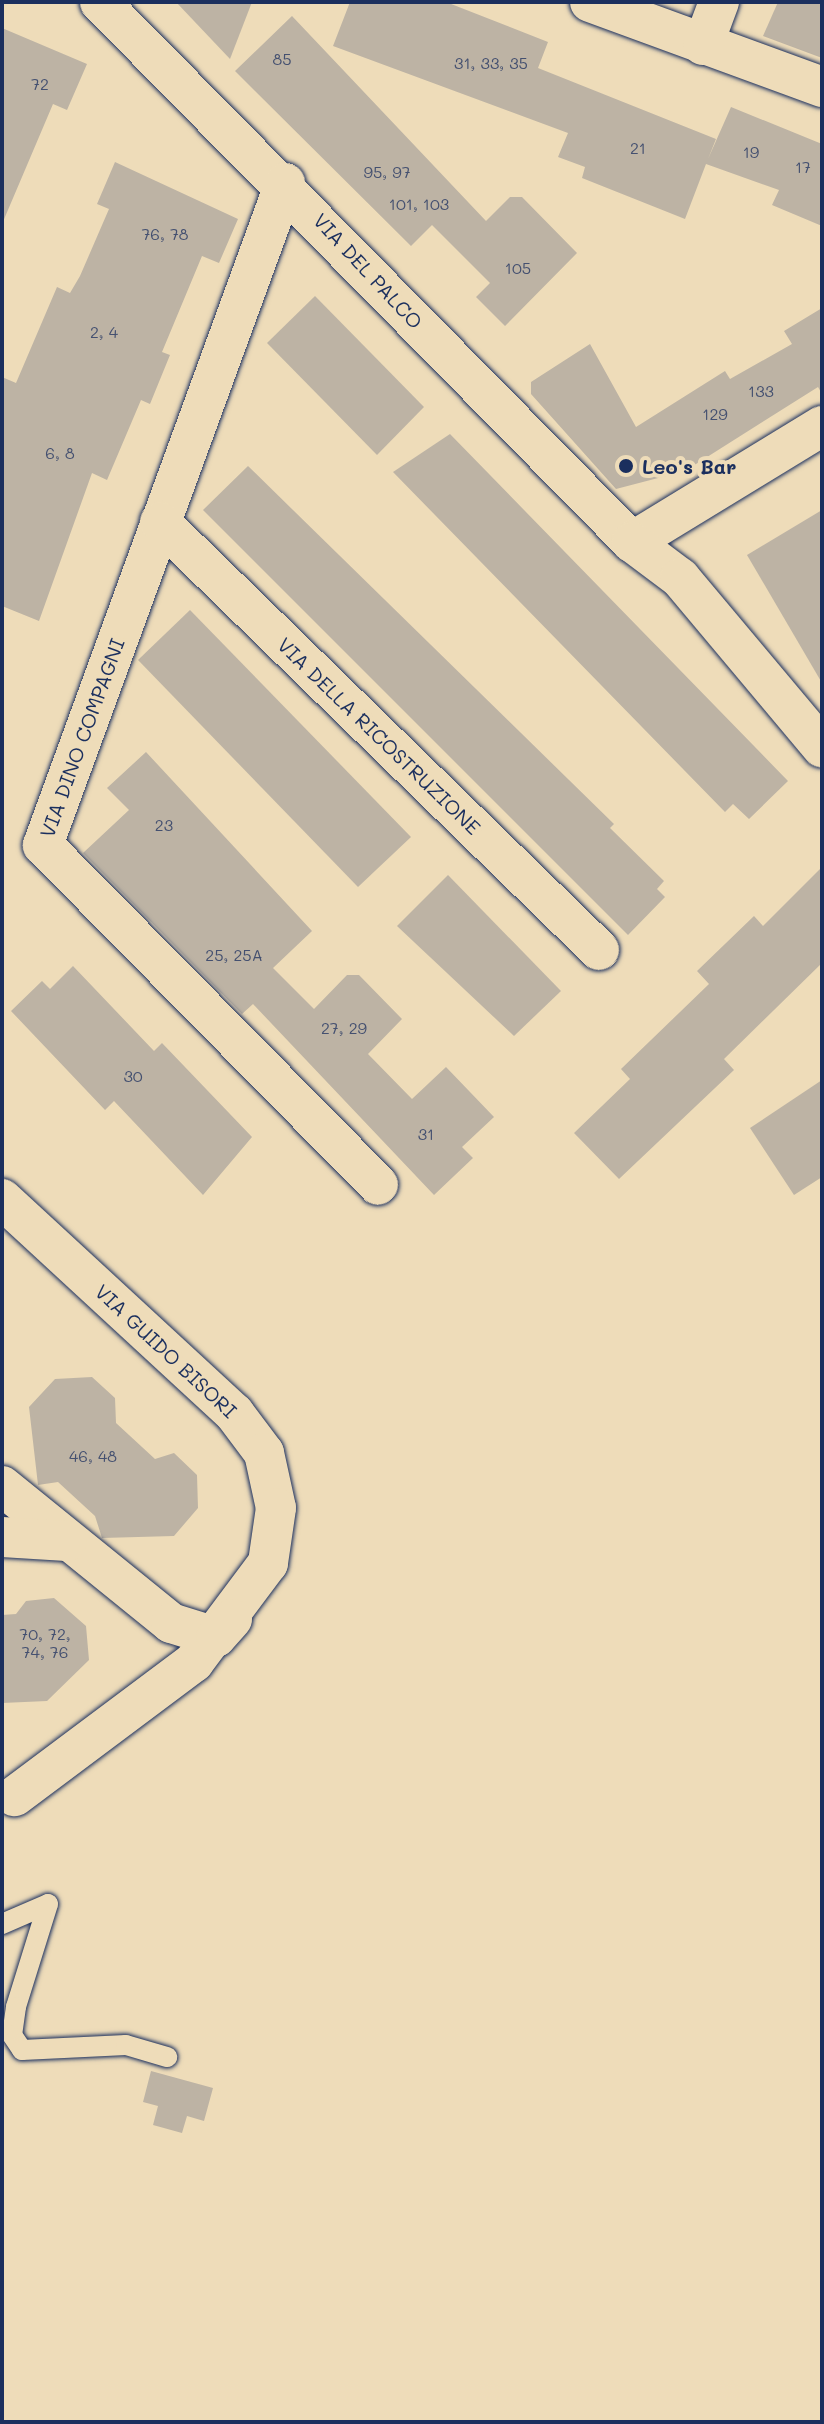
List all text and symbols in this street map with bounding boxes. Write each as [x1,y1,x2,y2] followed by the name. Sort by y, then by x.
[272,49,292,69] house number: 85
[454,53,528,73] house number: 31, 33, 35
[31,74,49,94] house number: 72
[630,138,646,158] house number: 21
[743,142,759,162] house number: 19
[795,157,811,177] house number: 17
[363,162,411,182] house number: 95, 97
[389,194,449,214] house number: 101, 103
[308,208,428,334] street label: VIA DEL PALCO
[141,224,189,244] house number: 76, 78
[505,258,531,278] house number: 105
[90,322,118,342] house number: 2, 4
[748,381,774,401] house number: 133
[702,404,728,424] house number: 129
[45,443,75,463] house number: 6, 8
[642,454,736,478] place label: Leo's Bar
[617,457,635,475] marker: Leo's Bar
[273,633,485,839] street label: VIA DELLA RICOSTRUZIONE
[35,635,129,841] street label: VIA DINO COMPAGNI
[155,815,173,835] house number: 23
[205,945,263,965] house number: 25, 25A
[321,1018,367,1038] house number: 27, 29
[123,1066,143,1086] house number: 30
[418,1124,434,1144] house number: 31
[90,1279,242,1423] street label: VIA GUIDO BISORI
[69,1446,117,1466] house number: 46, 48
[19,1624,71,1662] house number: 70, 72, 74, 76

